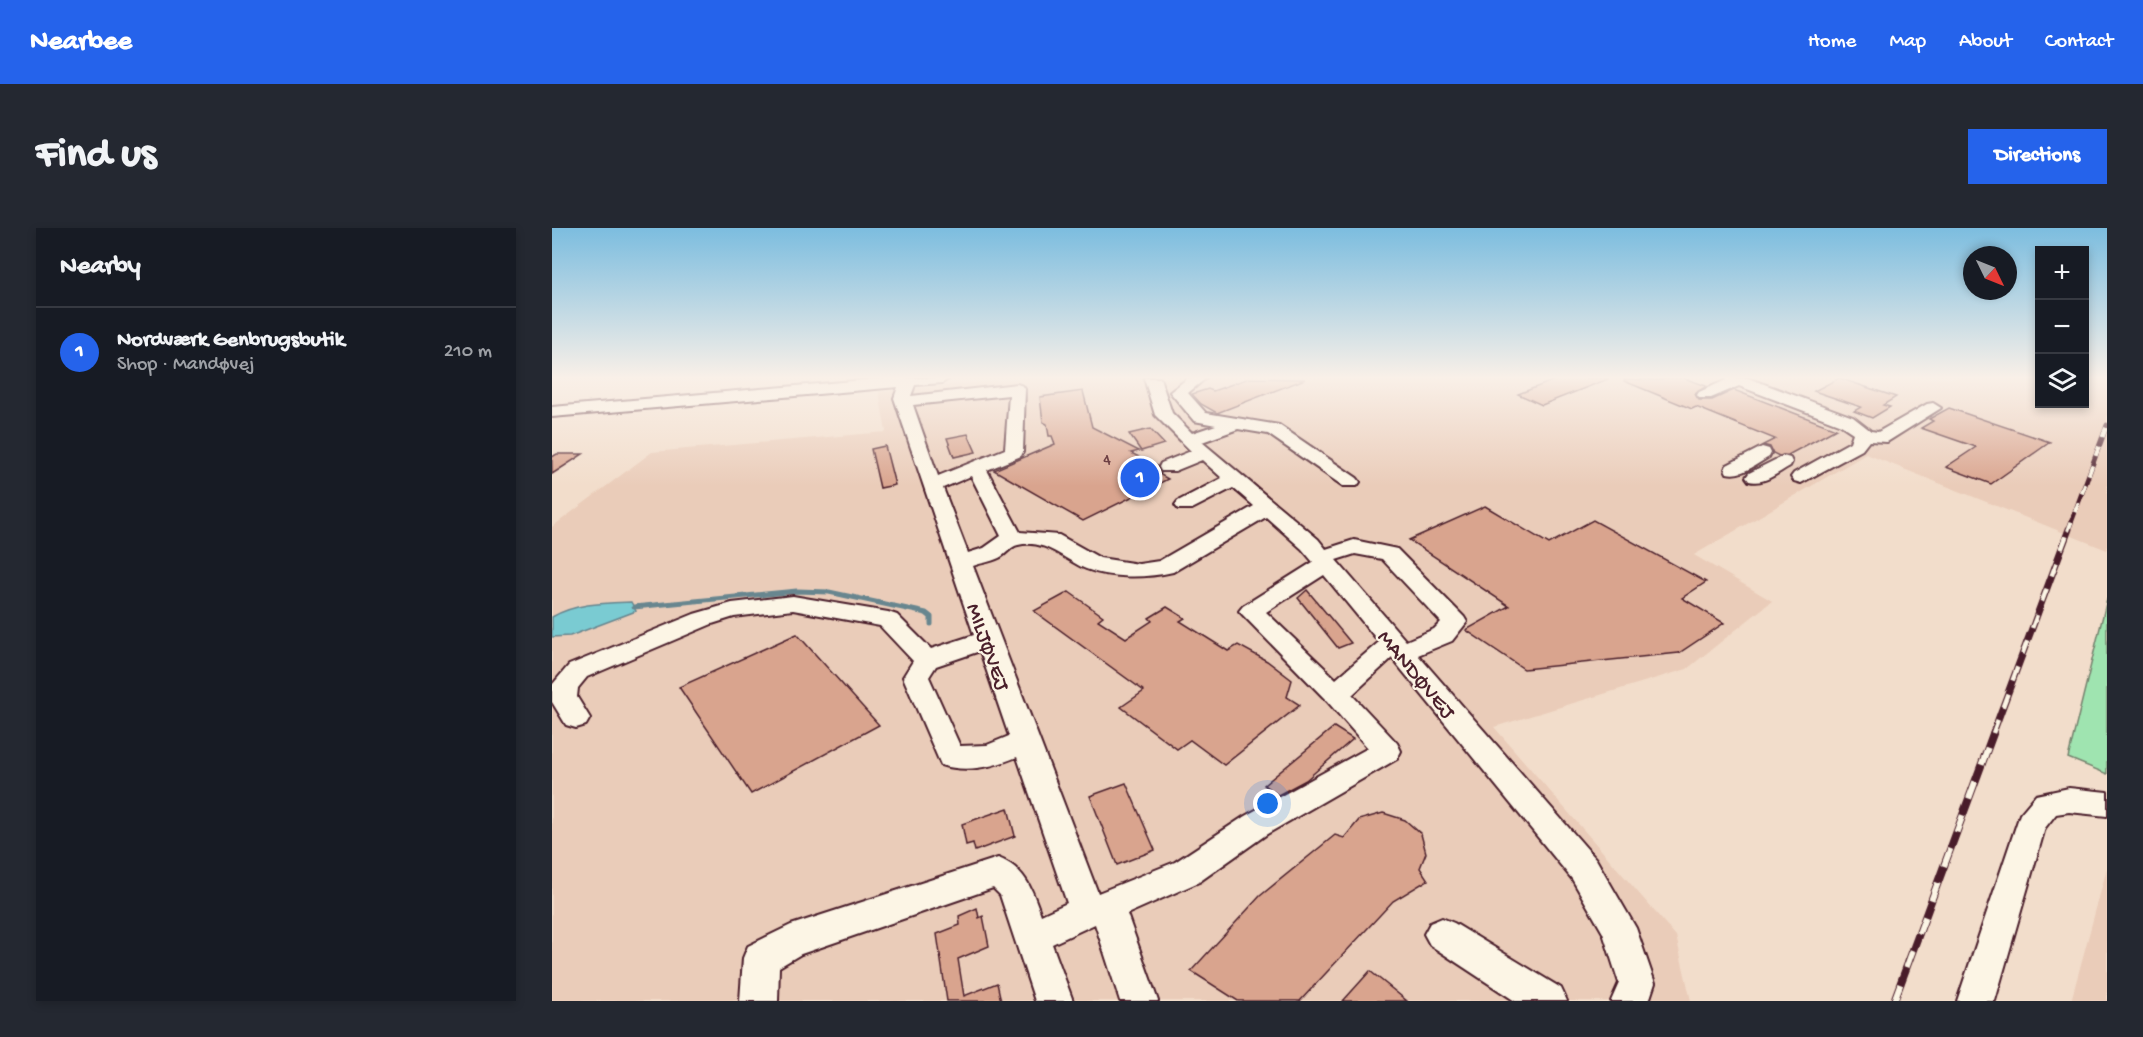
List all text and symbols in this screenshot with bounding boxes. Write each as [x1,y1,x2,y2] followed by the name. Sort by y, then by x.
[30,26,132,59] text: Nearbee
[1808,30,1856,55] text: Home
[1889,30,1926,55] text: Map
[1959,30,2012,55] text: About
[2045,30,2113,55] text: Contact
[1968,129,2107,184] button: Directions
[36,132,156,181] text: Find us
[1963,246,2017,300] north arrow
[2035,246,2089,408] map controls
[2035,246,2089,300] button: +
[60,252,141,283] text: Nearby
[2035,300,2089,354] button: −
[117,328,344,354] text: Nordværk Genbrugsbutik
[75,341,84,364] text: 1
[444,341,492,364] text: 210 m
[117,354,255,377] text: Shop · Mandøvej
[2035,354,2089,408] button: layers
[1103,452,1111,471] house number: 4
[1120,456,1160,500] pin: 1
[958,600,1014,696] street label: MILJØVEJ
[1370,626,1460,726] street label: MANDØVEJ
[1253,789,1282,818] your location

